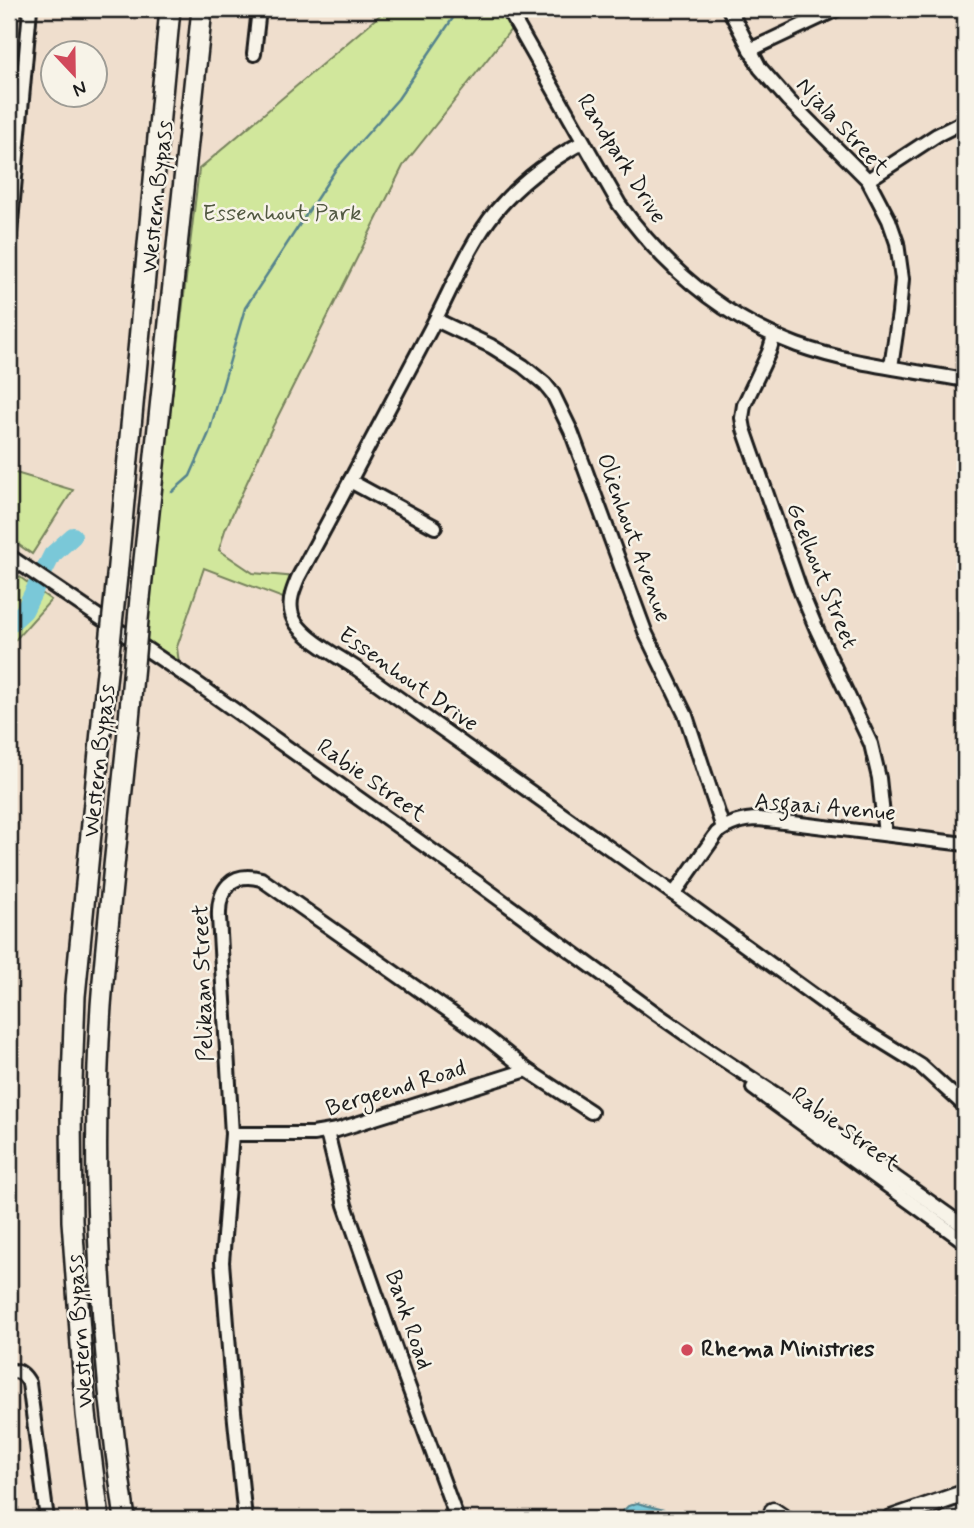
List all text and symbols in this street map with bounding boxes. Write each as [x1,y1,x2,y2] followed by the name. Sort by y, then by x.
[38,38,108,108] north arrow
[789,71,896,183] street label: Njala Street
[69,74,90,102] text: N
[569,89,673,229] street label: Randpark Drive
[135,119,181,275] street label: Western Bypass
[202,199,362,229] park label: Essenhout Park
[589,450,677,626] street label: Olienhout Avenue
[778,499,864,653] street label: Geelhout Street
[332,621,484,739] street label: Essenhout Drive
[77,683,123,839] street label: Western Bypass
[310,732,432,830] street label: Rabie Street
[753,787,897,831] street label: Asgaai Avenue
[186,904,222,1062] street label: Pelikaan Street
[322,1053,470,1126] street label: Bergeend Road
[785,1081,906,1180] street label: Rabie Street
[61,1253,101,1409] street label: Western Bypass
[377,1266,439,1374] street label: Bank Road
[701,1335,875,1365] place label: Rhema Ministries
[679,1342,695,1358] marker: Rhema Ministries

